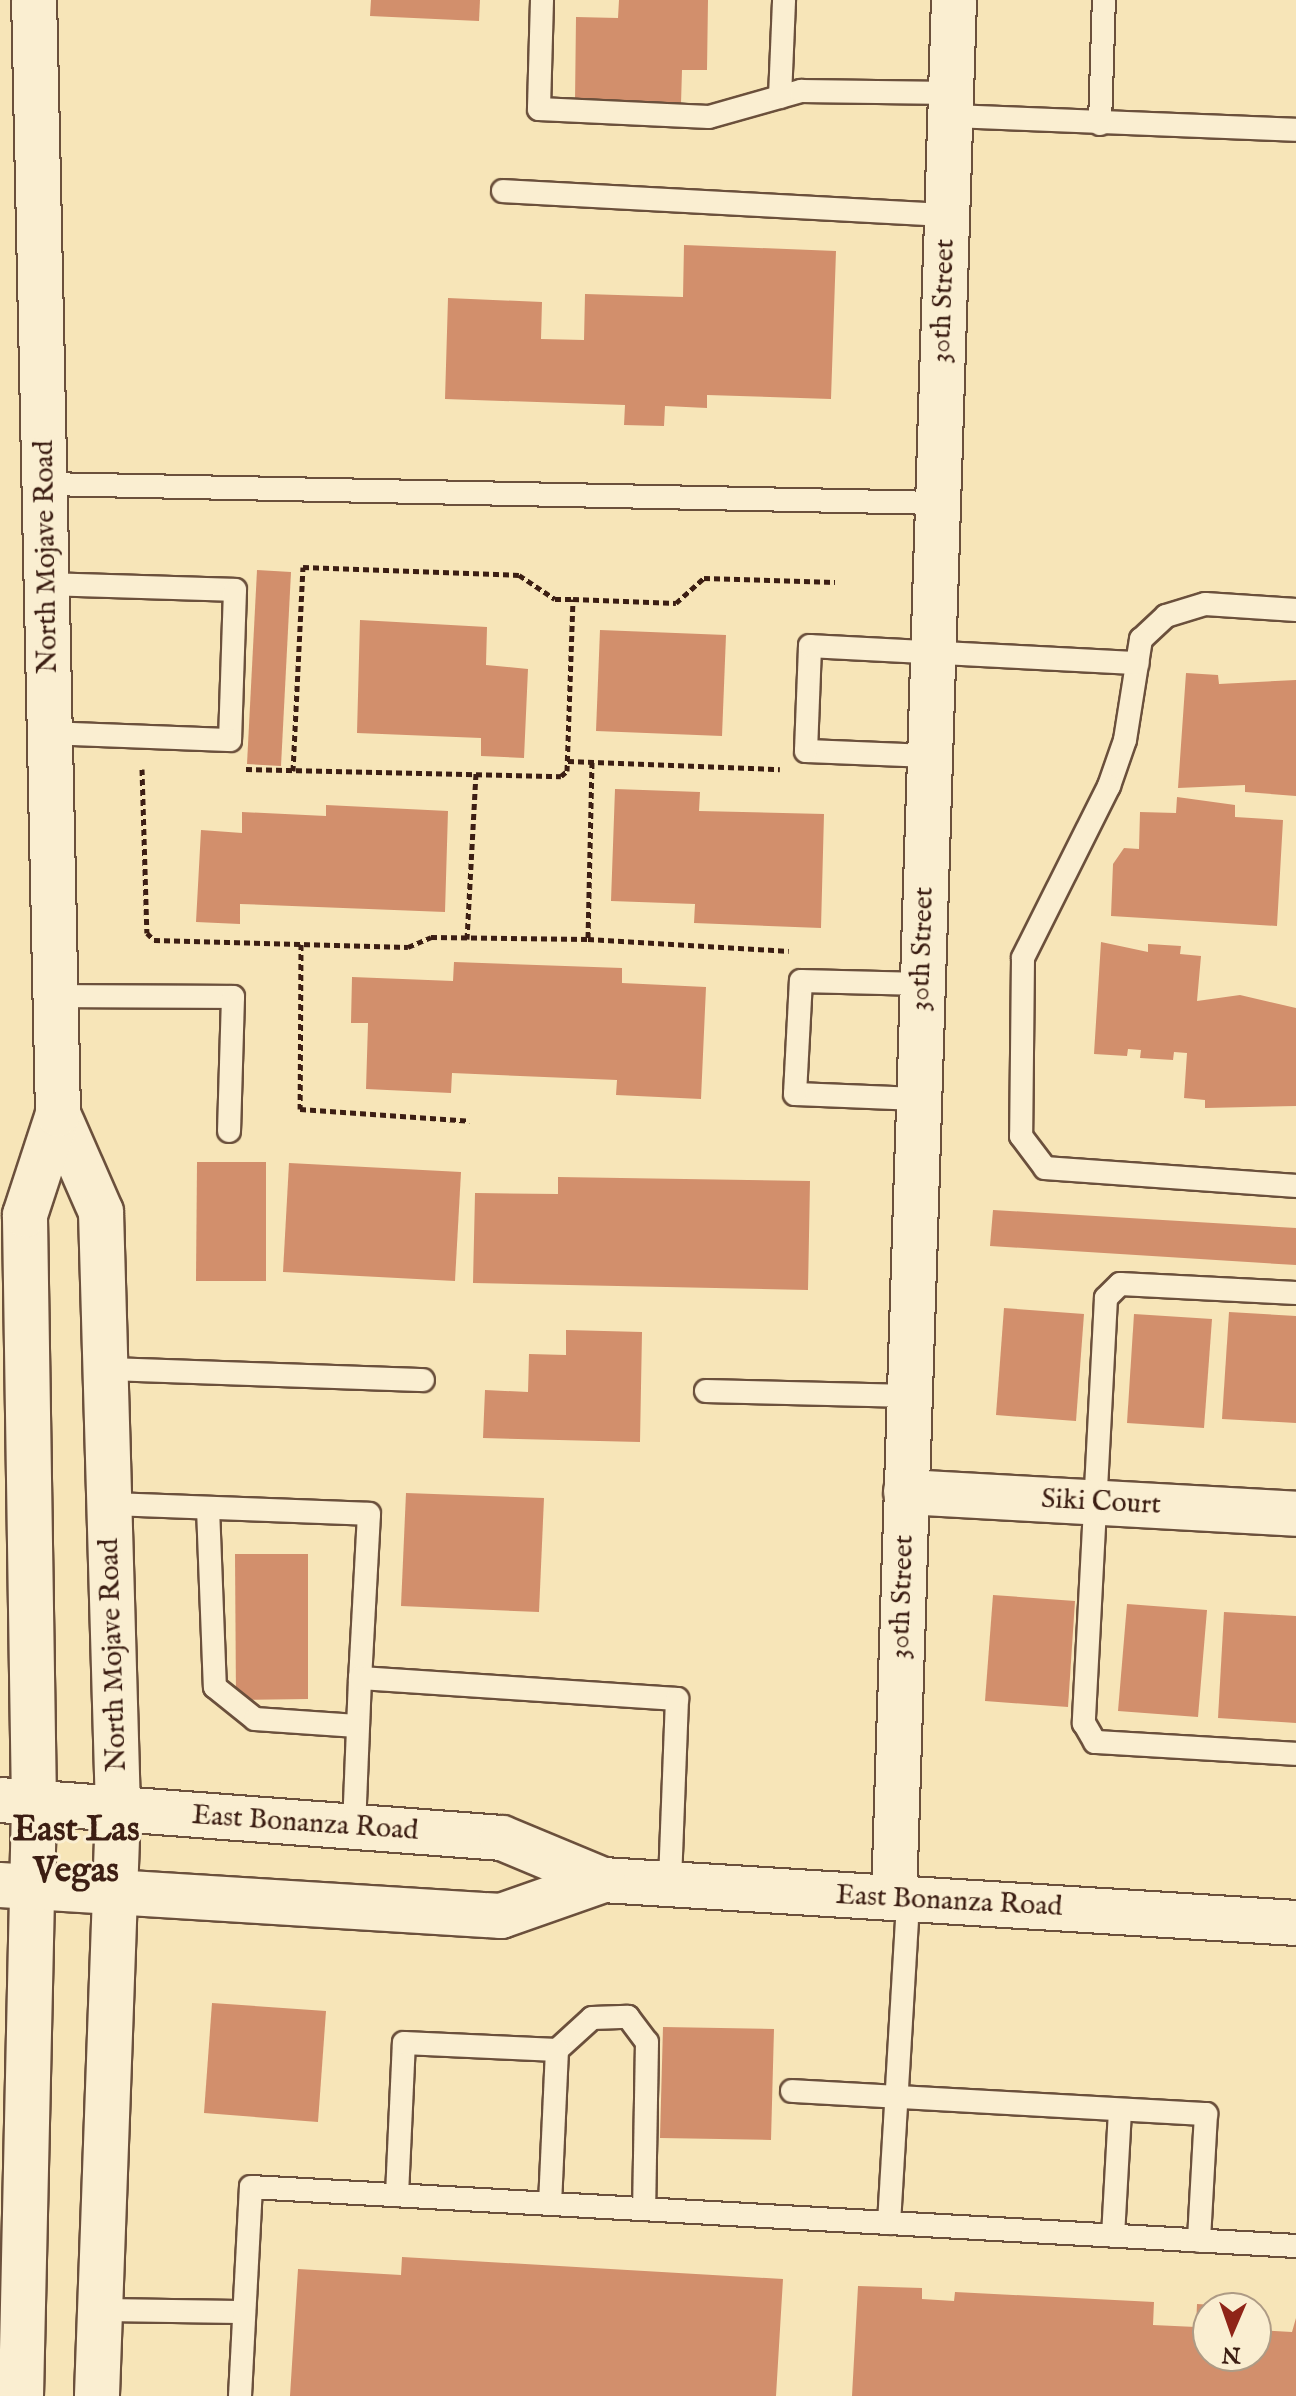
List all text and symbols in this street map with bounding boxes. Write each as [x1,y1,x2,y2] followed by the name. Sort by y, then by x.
[925,238,963,364] street label: 30th Street
[28,440,66,674] street label: North Mojave Road
[904,886,942,1012] street label: 30th Street
[1040,1483,1162,1523] street label: Siki Court
[884,1534,922,1660] street label: 30th Street
[93,1538,135,1772] street label: North Mojave Road
[191,1799,419,1849] street label: East Bonanza Road
[12,1808,140,1893] district label: East Las Vegas
[835,1879,1063,1925] street label: East Bonanza Road
[1192,2292,1272,2372] north arrow
[1221,2340,1241,2368] text: N

